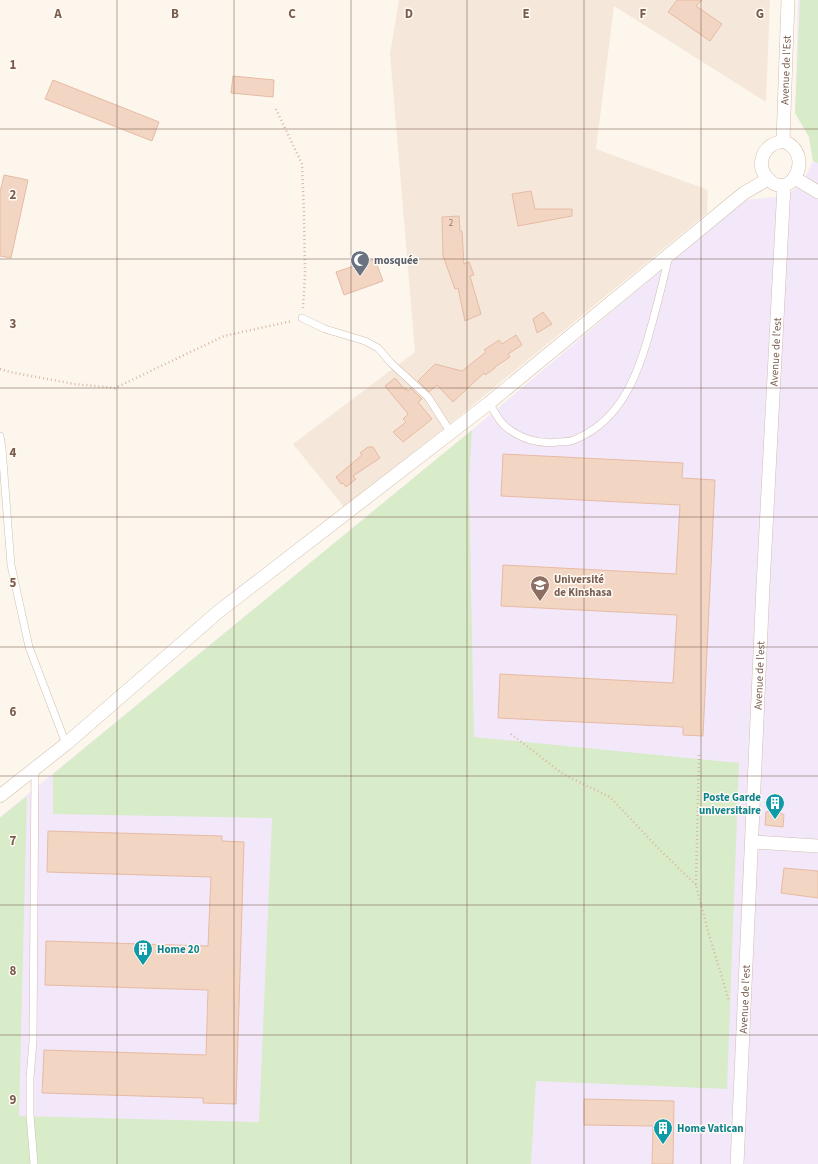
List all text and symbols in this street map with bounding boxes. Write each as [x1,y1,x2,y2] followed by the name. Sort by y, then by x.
[53,5,62,23] text: A
[171,5,179,23] text: B
[288,5,296,23] text: C
[405,5,413,23] text: D
[522,5,530,23] text: E
[640,5,647,23] text: F
[756,5,764,23] text: G
[777,35,794,105] street label: Avenue de l'Est
[10,56,17,74] text: 1
[10,186,17,204] text: 2
[449,217,454,230] house number: 2
[349,249,371,277] mosque icon: mosquée
[374,253,419,268] place label: mosquée
[10,315,17,333] text: 3
[766,317,785,387] street label: Avenue de l'est
[10,444,17,462] text: 4
[554,572,612,600] place label: Université de Kinshasa
[10,574,17,592] text: 5
[529,574,551,602] school or university icon: Université de Kinshasa
[750,641,768,710] street label: Avenue de l'est
[10,703,17,721] text: 6
[699,790,761,818] place label: Poste Garde universitaire
[764,792,786,820] building icon: Poste Garde universitaire
[10,832,17,850] text: 7
[132,938,154,966] building icon: Home 20
[157,942,200,957] place label: Home 20
[10,962,17,980] text: 8
[735,964,753,1034] street label: Avenue de l'est
[10,1091,17,1109] text: 9
[652,1117,674,1145] building icon: Home Vatican
[677,1121,744,1136] place label: Home Vatican

